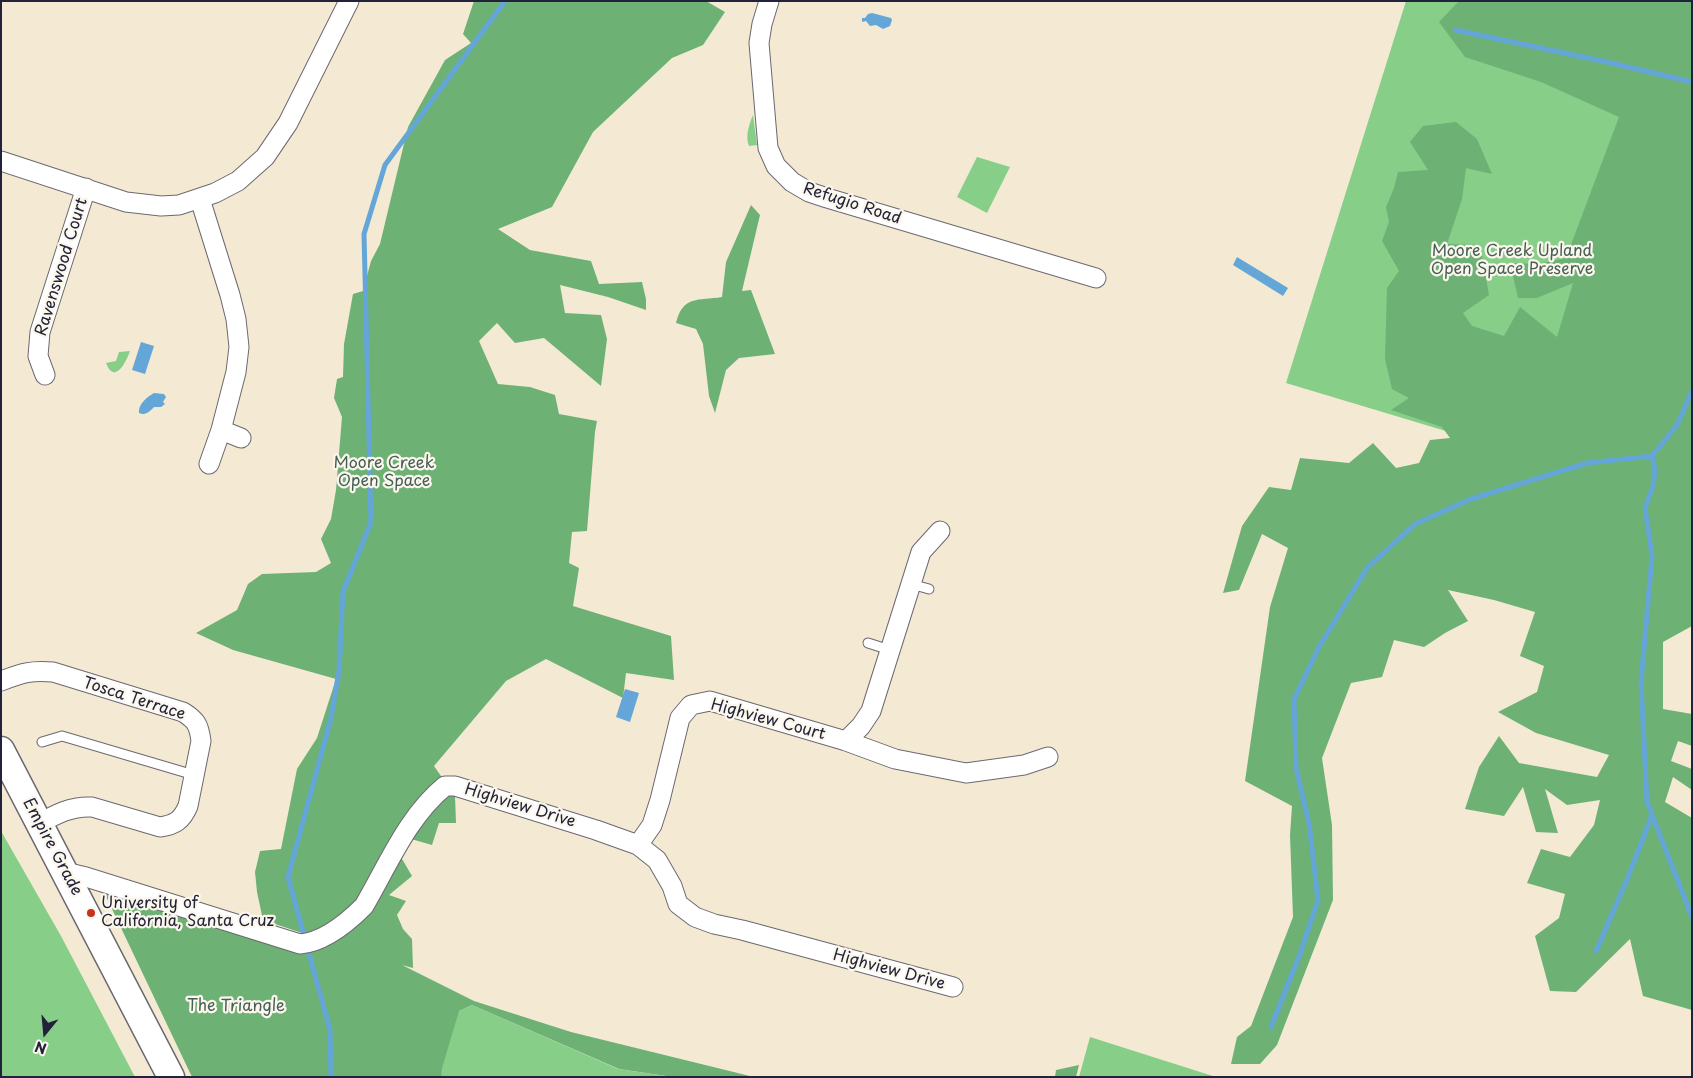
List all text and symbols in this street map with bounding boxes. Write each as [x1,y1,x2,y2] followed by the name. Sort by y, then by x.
[801,179,903,229] street label: Refugio Road
[32,196,92,338] street label: Ravenswood Court
[1431,242,1593,280] park label: Moore Creek Upland Open Space Preserve
[334,454,434,492] park label: Moore Creek Open Space
[80,673,188,725] street label: Tosca Terrace
[709,695,827,745] street label: Highview Court
[462,780,578,832] street label: Highview Drive
[18,795,86,899] street label: Empire Grade
[101,894,274,932] place label: University of California, Santa Cruz
[85,907,97,919] marker: University of California, Santa Cruz
[831,946,947,994] street label: Highview Drive
[187,997,285,1017] park label: The Triangle
[20,1008,70,1058] north arrow
[32,1036,49,1059] text: N

